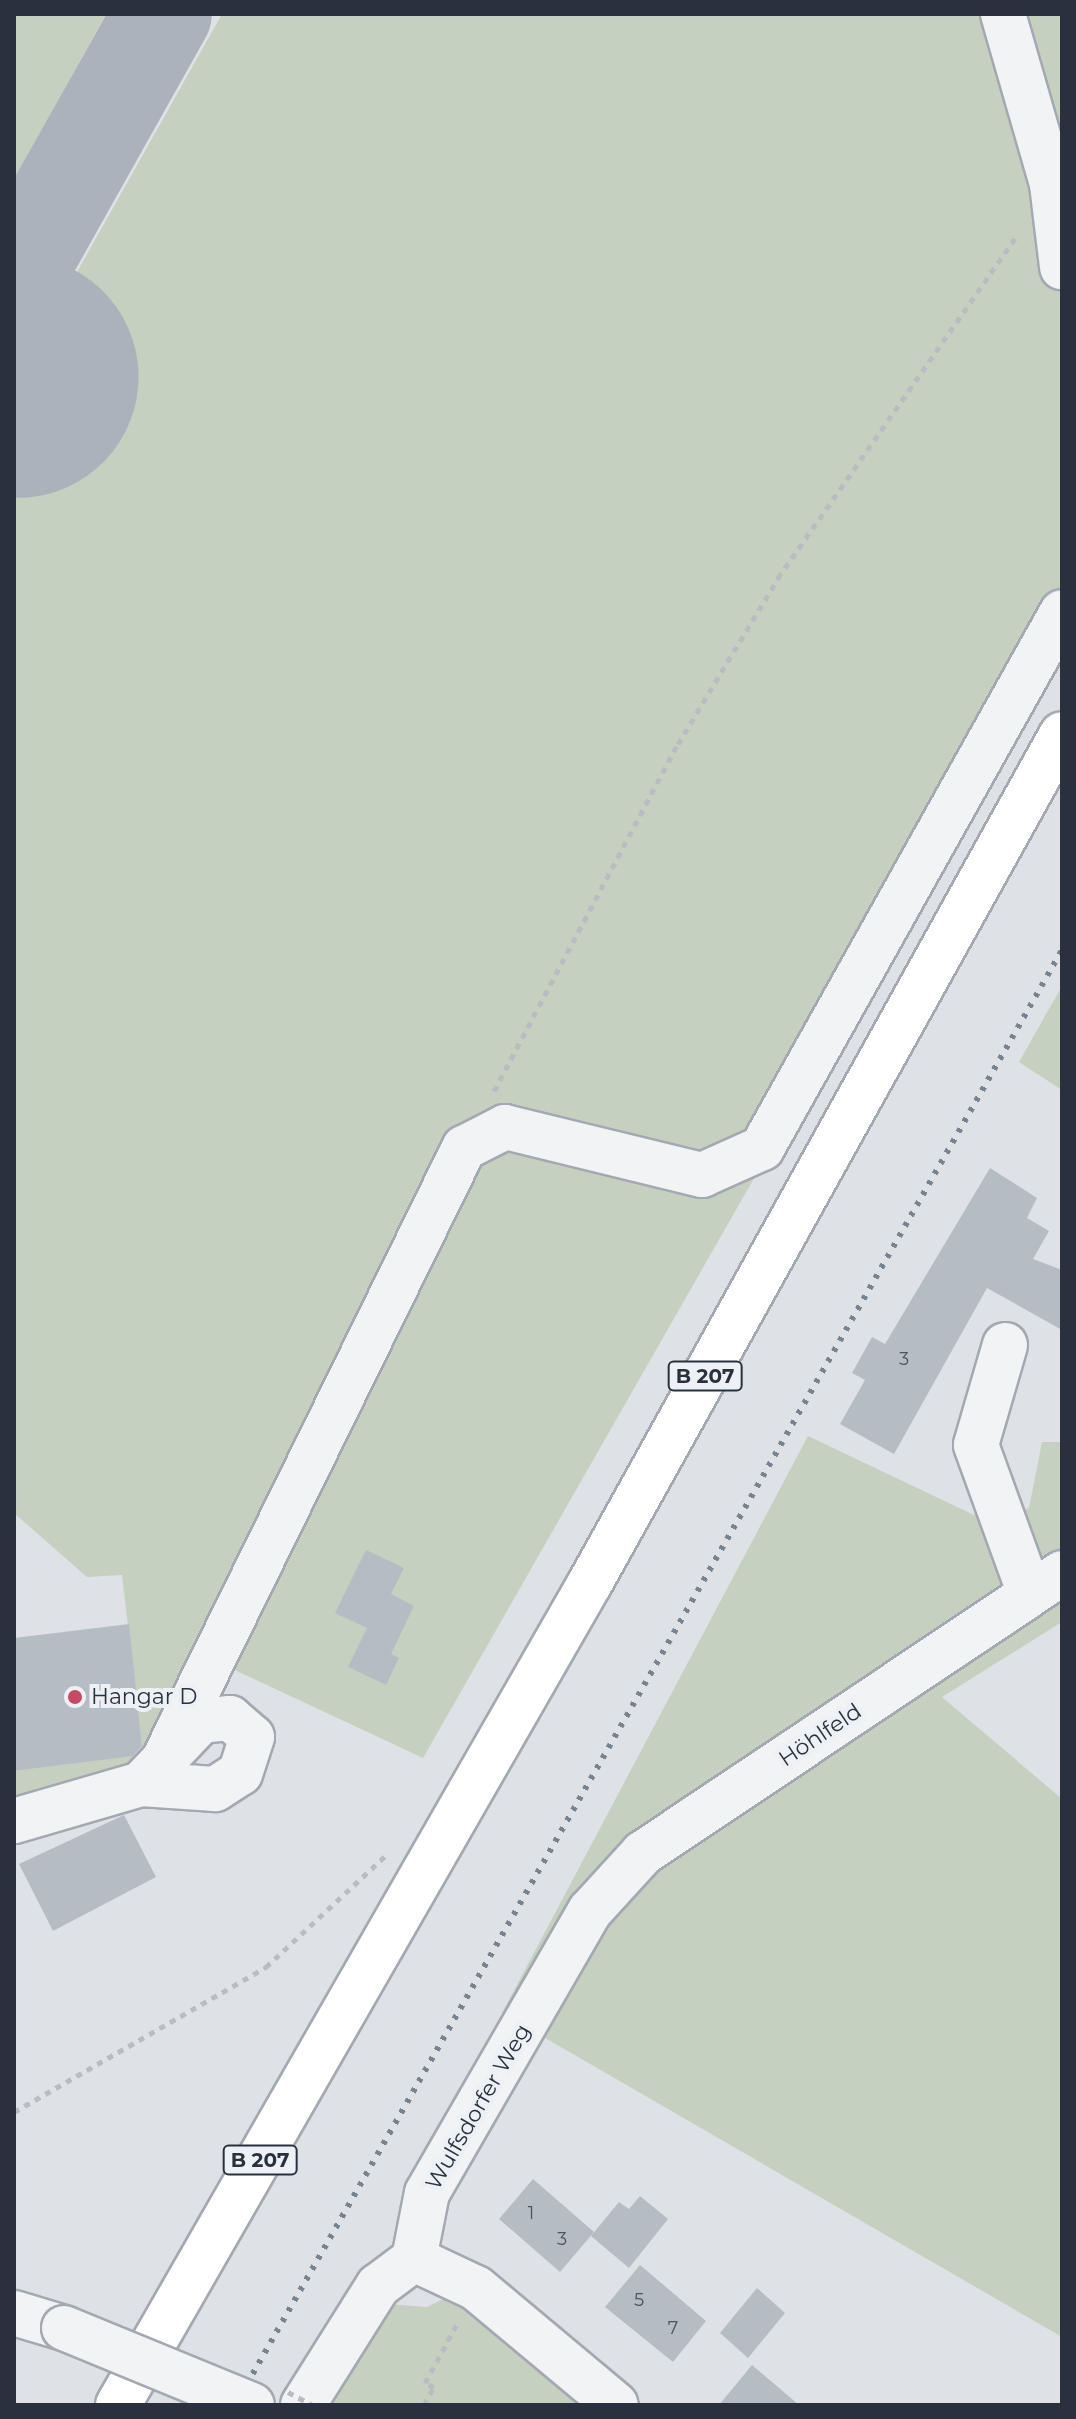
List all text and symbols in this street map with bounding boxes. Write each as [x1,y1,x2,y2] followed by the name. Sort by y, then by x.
[899,1348,909,1370] house number: 3
[667,1360,743,1392] road number: B 207
[91,1684,198,1710] place label: Hangar D
[66,1688,84,1706] marker: Hangar D
[774,1698,866,1772] street label: Höhlfeld
[420,2019,536,2195] street label: Wulfsdorfer Weg
[222,2144,298,2176] road number: B 207
[528,2202,534,2224] house number: 1
[557,2228,567,2250] house number: 3
[634,2289,644,2311] house number: 5
[668,2317,678,2339] house number: 7

